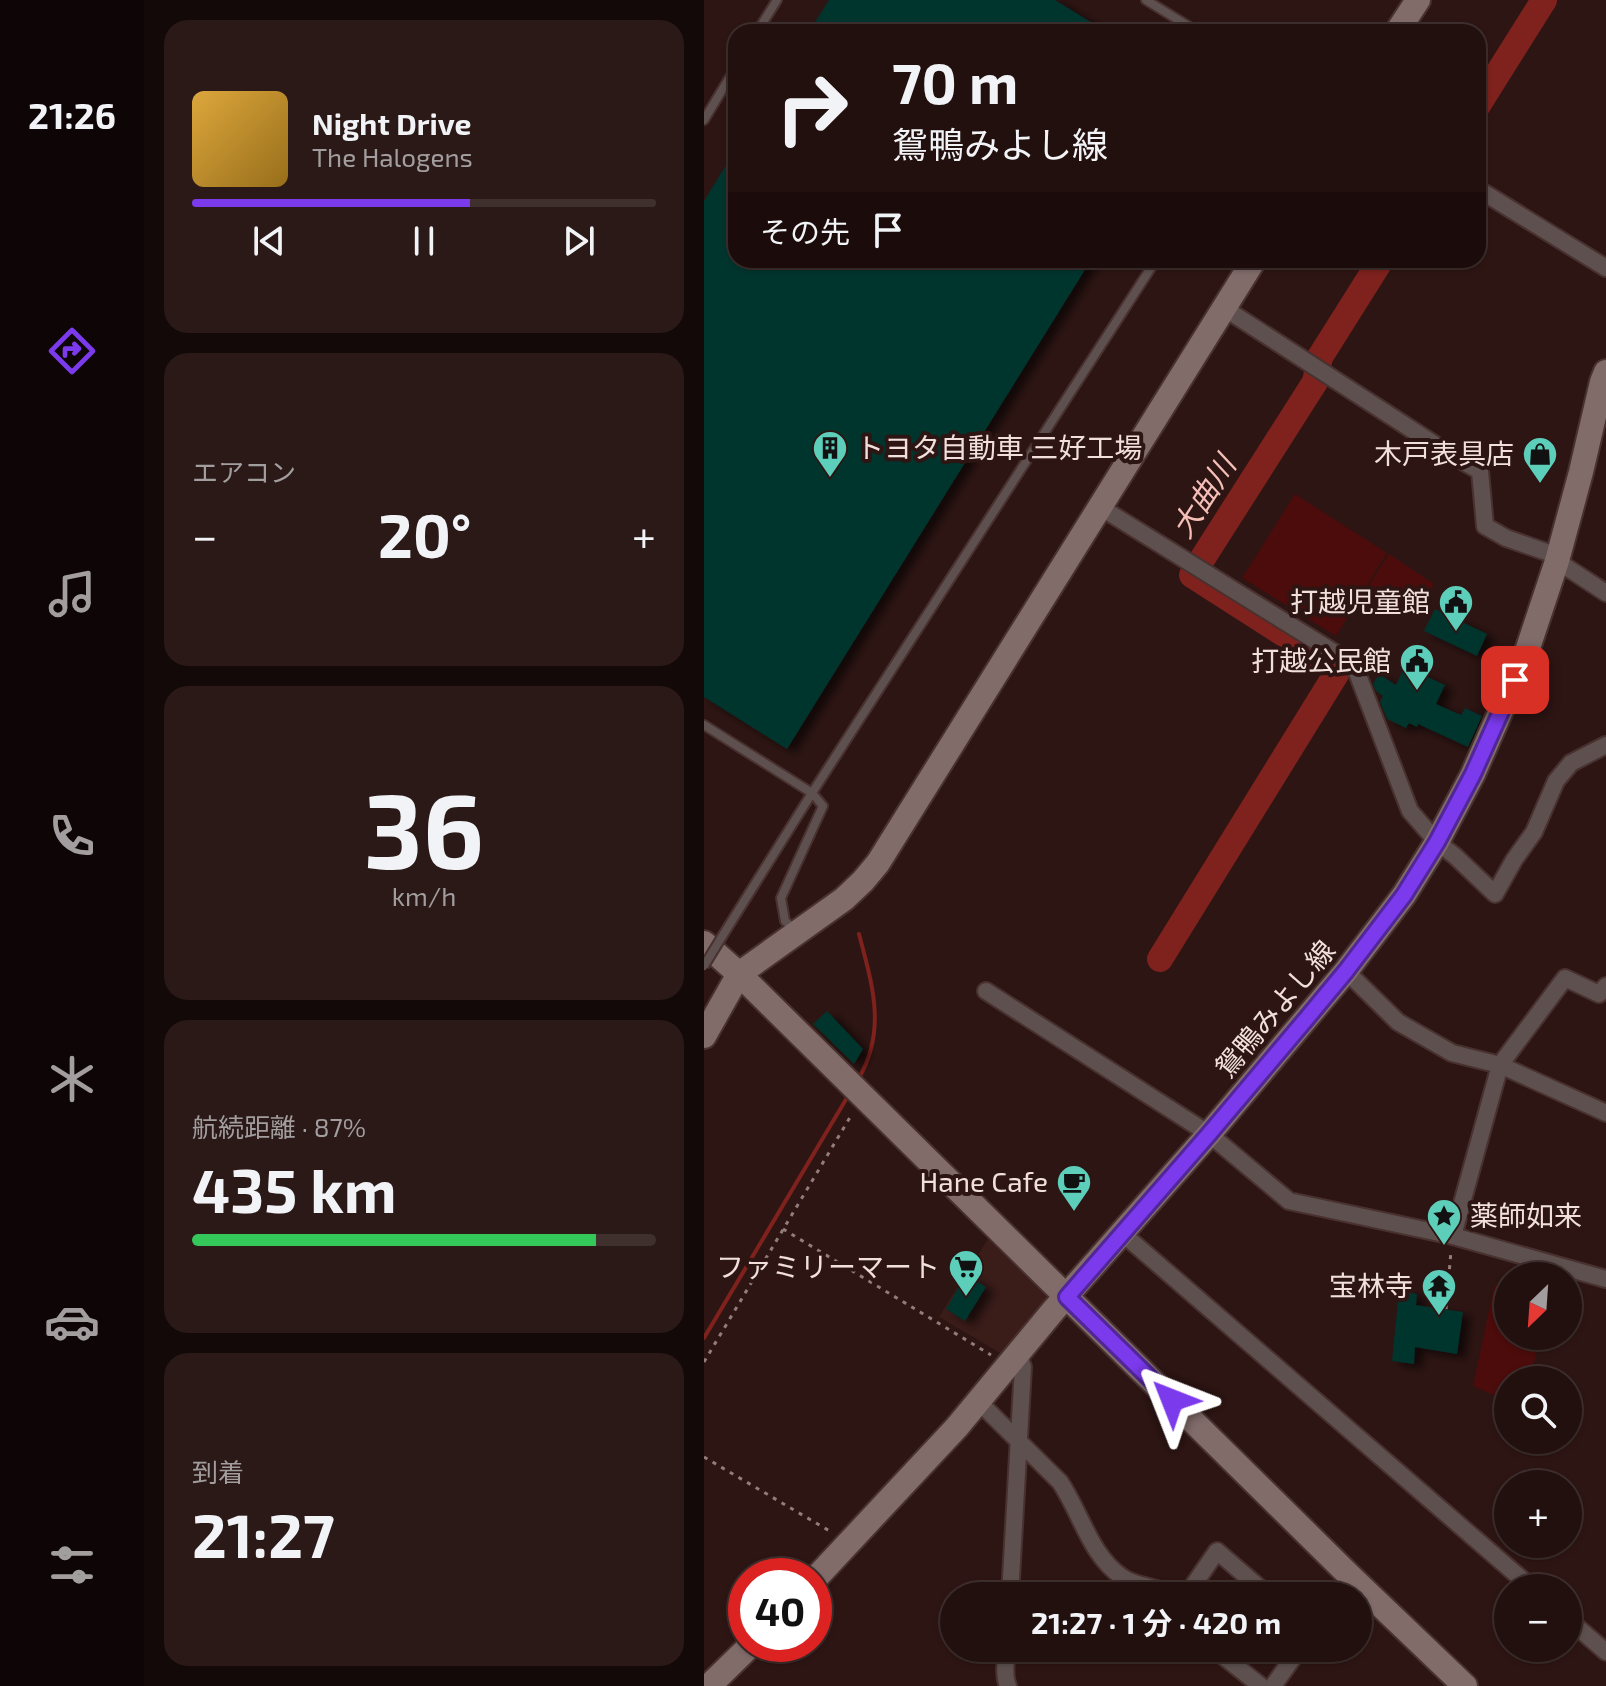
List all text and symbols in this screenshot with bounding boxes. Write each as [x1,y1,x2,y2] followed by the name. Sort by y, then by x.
[892,48,1018,115] text: 70 m
[760,56,864,160] icon: right
[28,93,116,136] text: 21:26
[312,105,471,141] text: Night Drive
[892,122,1108,165] text: 鴛鴨みよし線
[312,141,473,172] text: The Halogens
[866,208,910,252] icon: arrive
[760,213,850,249] text: その先
[247,219,291,263] icon: previous
[402,219,446,263] icon: pause
[557,219,601,263] icon: next
[44,323,100,379] icon: directions
[811,429,849,479] building icon: トヨタ自動車 三好工場
[856,430,1142,464] place label: トヨタ自動車 三好工場
[1521,435,1559,485] shop icon: 木戸表具店
[1374,436,1514,470] place label: 木戸表具店
[1163,446,1244,543] water label: 大曲川
[192,456,296,487] text: エアコン
[378,498,471,570] text: 20°
[192,508,218,561] text: −
[632,508,656,561] text: +
[44,566,100,622] icon: music
[1437,583,1475,633] public building icon: 打越児童館
[1290,584,1430,618] place label: 打越児童館
[1398,642,1436,692] public building icon: 打越公民館
[1251,643,1391,677] place label: 打越公民館
[1481,646,1549,714] pin
[1493,658,1537,702] icon: arrive
[364,765,484,890] text: 36
[44,808,100,864] icon: phone
[392,880,456,911] text: km/h
[1207,933,1341,1084] street label: 鴛鴨みよし線
[44,1051,100,1107] icon: climate
[192,1111,366,1142] text: 航続距離 · 87%
[192,1153,397,1225] text: 435 km
[1055,1163,1093,1213] cafe icon: Hane Cafe
[920,1164,1048,1198] place label: Hane Cafe
[1425,1197,1463,1247] place icon: 薬師如来
[1470,1198,1582,1232] place label: 薬師如来
[947,1248,985,1298] supermarket icon: ファミリーマート
[716,1249,940,1283] place label: ファミリーマート
[1494,1262,1582,1350] north arrow
[1494,1262,1582,1662] map controls
[1420,1267,1458,1317] temple icon: 宝林寺
[1329,1268,1413,1302] place label: 宝林寺
[44,1294,100,1350] icon: car
[1130,1358,1214,1442] position arrow
[1494,1366,1582,1454] button: search
[192,1456,244,1487] text: 到着
[1494,1470,1582,1558] button: +
[192,1498,335,1570] text: 21:27
[44,1537,100,1593] icon: filters
[728,1558,832,1662] speed limit sign: 40
[1494,1574,1582,1662] button: −
[1031,1604,1281,1640] text: 21:27 · 1 分 · 420 m

